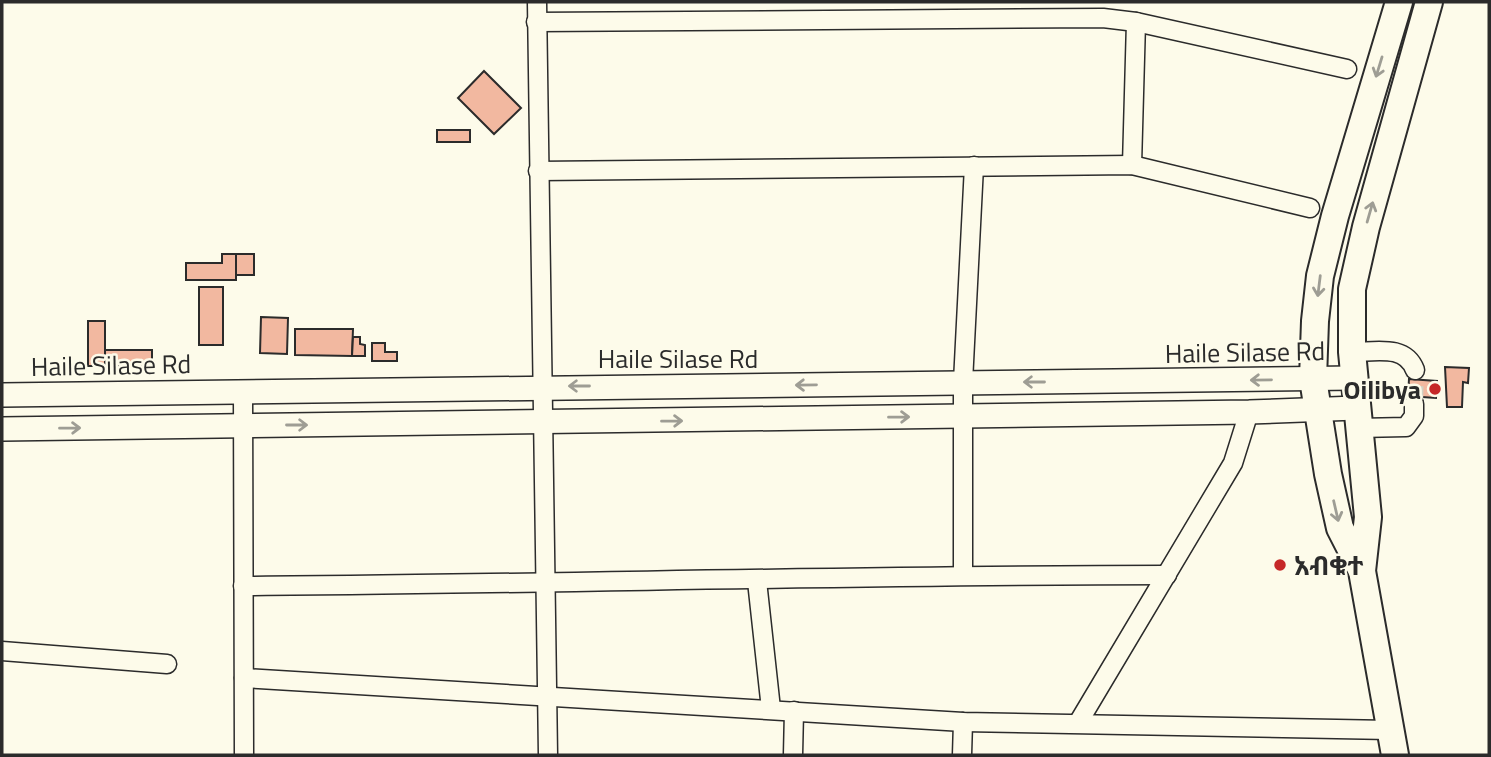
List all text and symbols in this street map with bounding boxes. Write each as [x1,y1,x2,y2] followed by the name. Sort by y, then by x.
[1372,56,1385,78] one-way arrow
[1364,201,1377,224] one-way arrow
[1313,275,1326,297] one-way arrow
[1164,331,1326,373] street label: Haile Silase Rd
[598,339,758,378] street label: Haile Silase Rd
[30,344,192,386] street label: Haile Silase Rd
[1344,370,1421,409] place label: Oilibya
[1250,373,1273,386] one-way arrow
[1023,375,1046,389] one-way arrow
[795,378,818,392] one-way arrow
[568,379,591,393] one-way arrow
[1427,381,1443,397] marker: Oilibya
[888,410,911,424] one-way arrow
[660,414,683,428] one-way arrow
[286,418,309,431] one-way arrow
[58,421,81,435] one-way arrow
[1330,500,1343,522] one-way arrow
[1294,546,1363,585] place label: አብቁተ
[1272,557,1288,573] marker: አብቁተ

